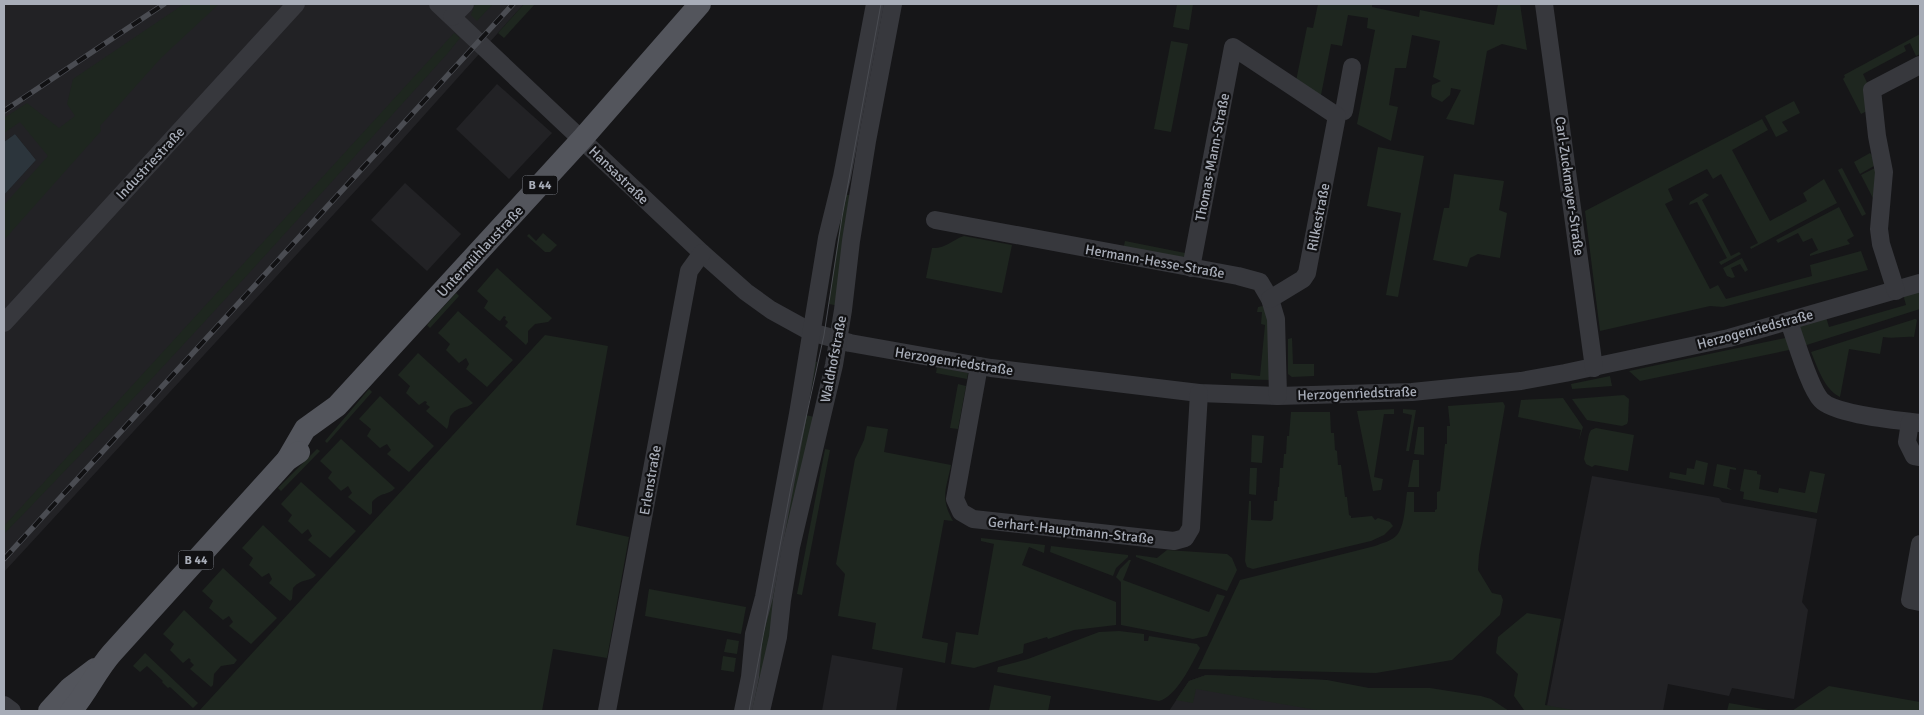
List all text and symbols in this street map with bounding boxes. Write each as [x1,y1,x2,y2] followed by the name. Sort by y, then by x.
[1192,92,1233,223] street label: Thomas-Mann-Straße
[1551,116,1588,257] street label: Carl-Zuckmayer-Straße
[112,124,188,203] street label: Industriestraße
[585,143,652,208] street label: Hansastraße
[522,176,558,194] road number: B 44
[1304,182,1333,253] street label: Rilkestraße
[434,202,527,300] street label: Untermühlaustraße
[1084,241,1226,282] street label: Hermann-Hesse-Straße
[1695,306,1815,353] street label: Herzogenriedstraße
[817,314,850,404] street label: Waldhofstraße
[894,344,1014,379] street label: Herzogenriedstraße
[1297,383,1417,404] street label: Herzogenriedstraße
[636,444,665,516] street label: Erlenstraße
[987,513,1155,548] street label: Gerhart-Hauptmann-Straße
[178,550,214,570] road number: B 44

